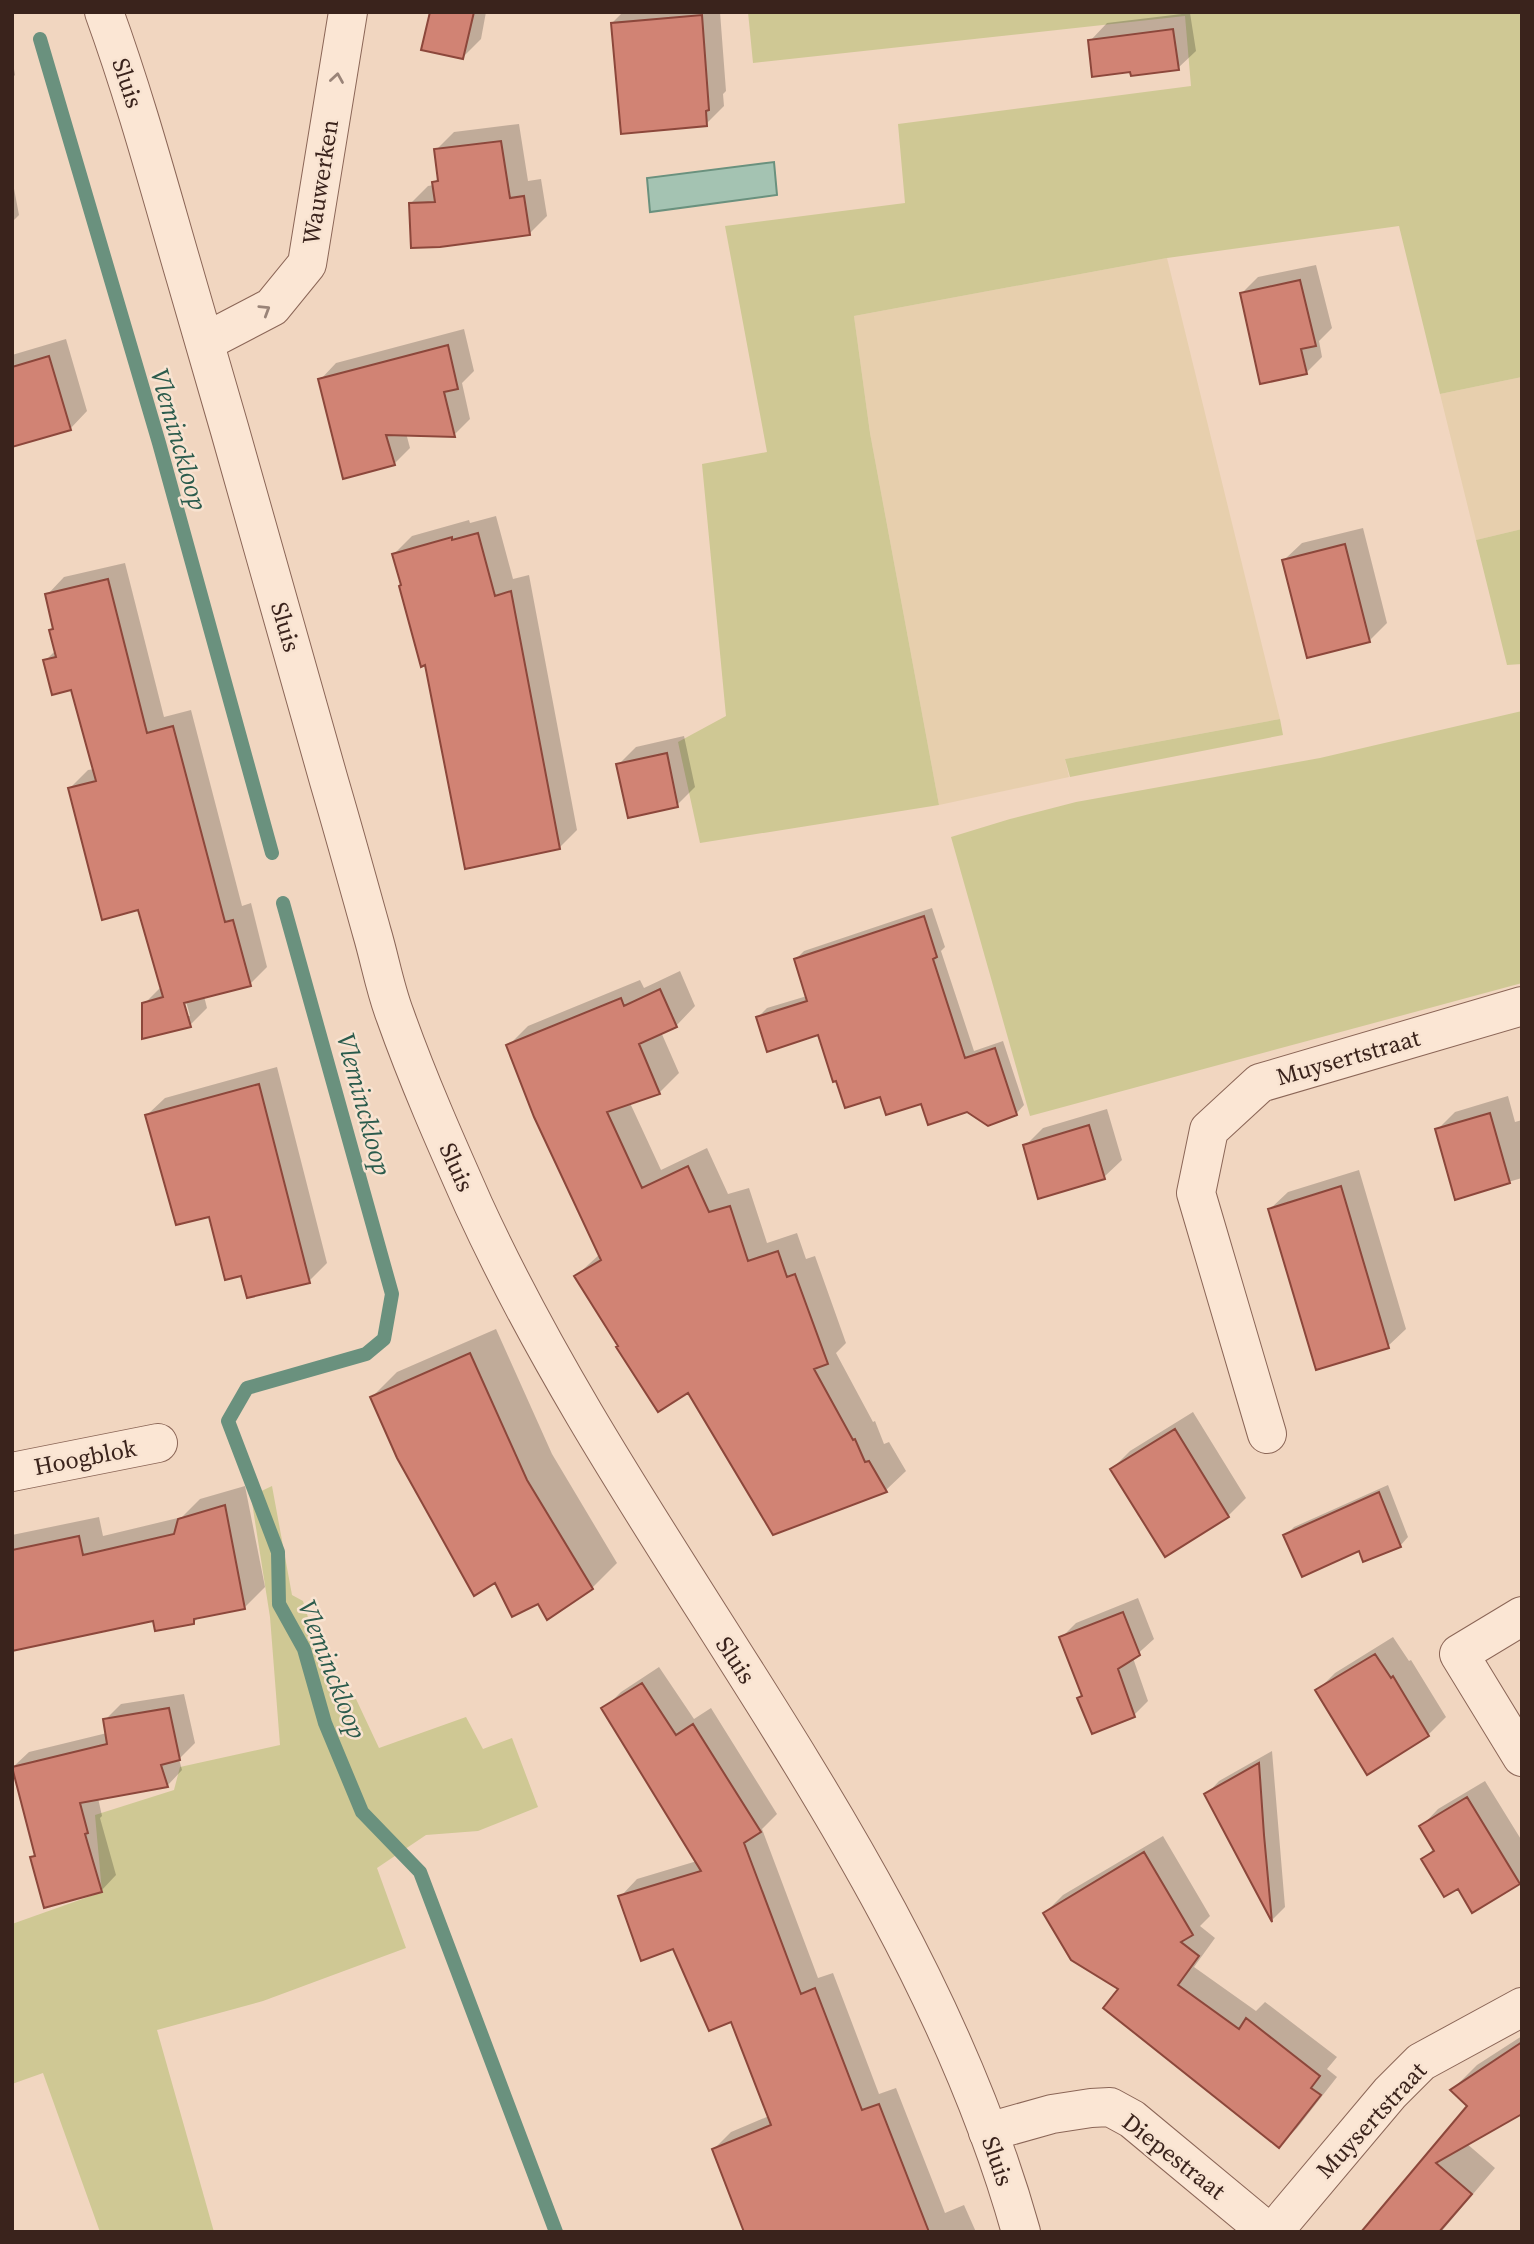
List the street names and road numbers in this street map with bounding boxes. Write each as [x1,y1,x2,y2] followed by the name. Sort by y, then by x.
[105,54,151,112] street label: Sluis
[294,117,346,247] street label: Wauwerken
[263,598,309,656] street label: Sluis
[1272,1021,1424,1093] street label: Muysertstraat
[432,1137,482,1197] street label: Sluis
[31,1431,140,1483] street label: Hoogblok
[708,1630,764,1690] street label: Sluis
[1308,2054,1434,2185] street label: Muysertstraat
[1115,2105,1233,2207] street label: Diepestraat
[974,2132,1022,2190] street label: Sluis

